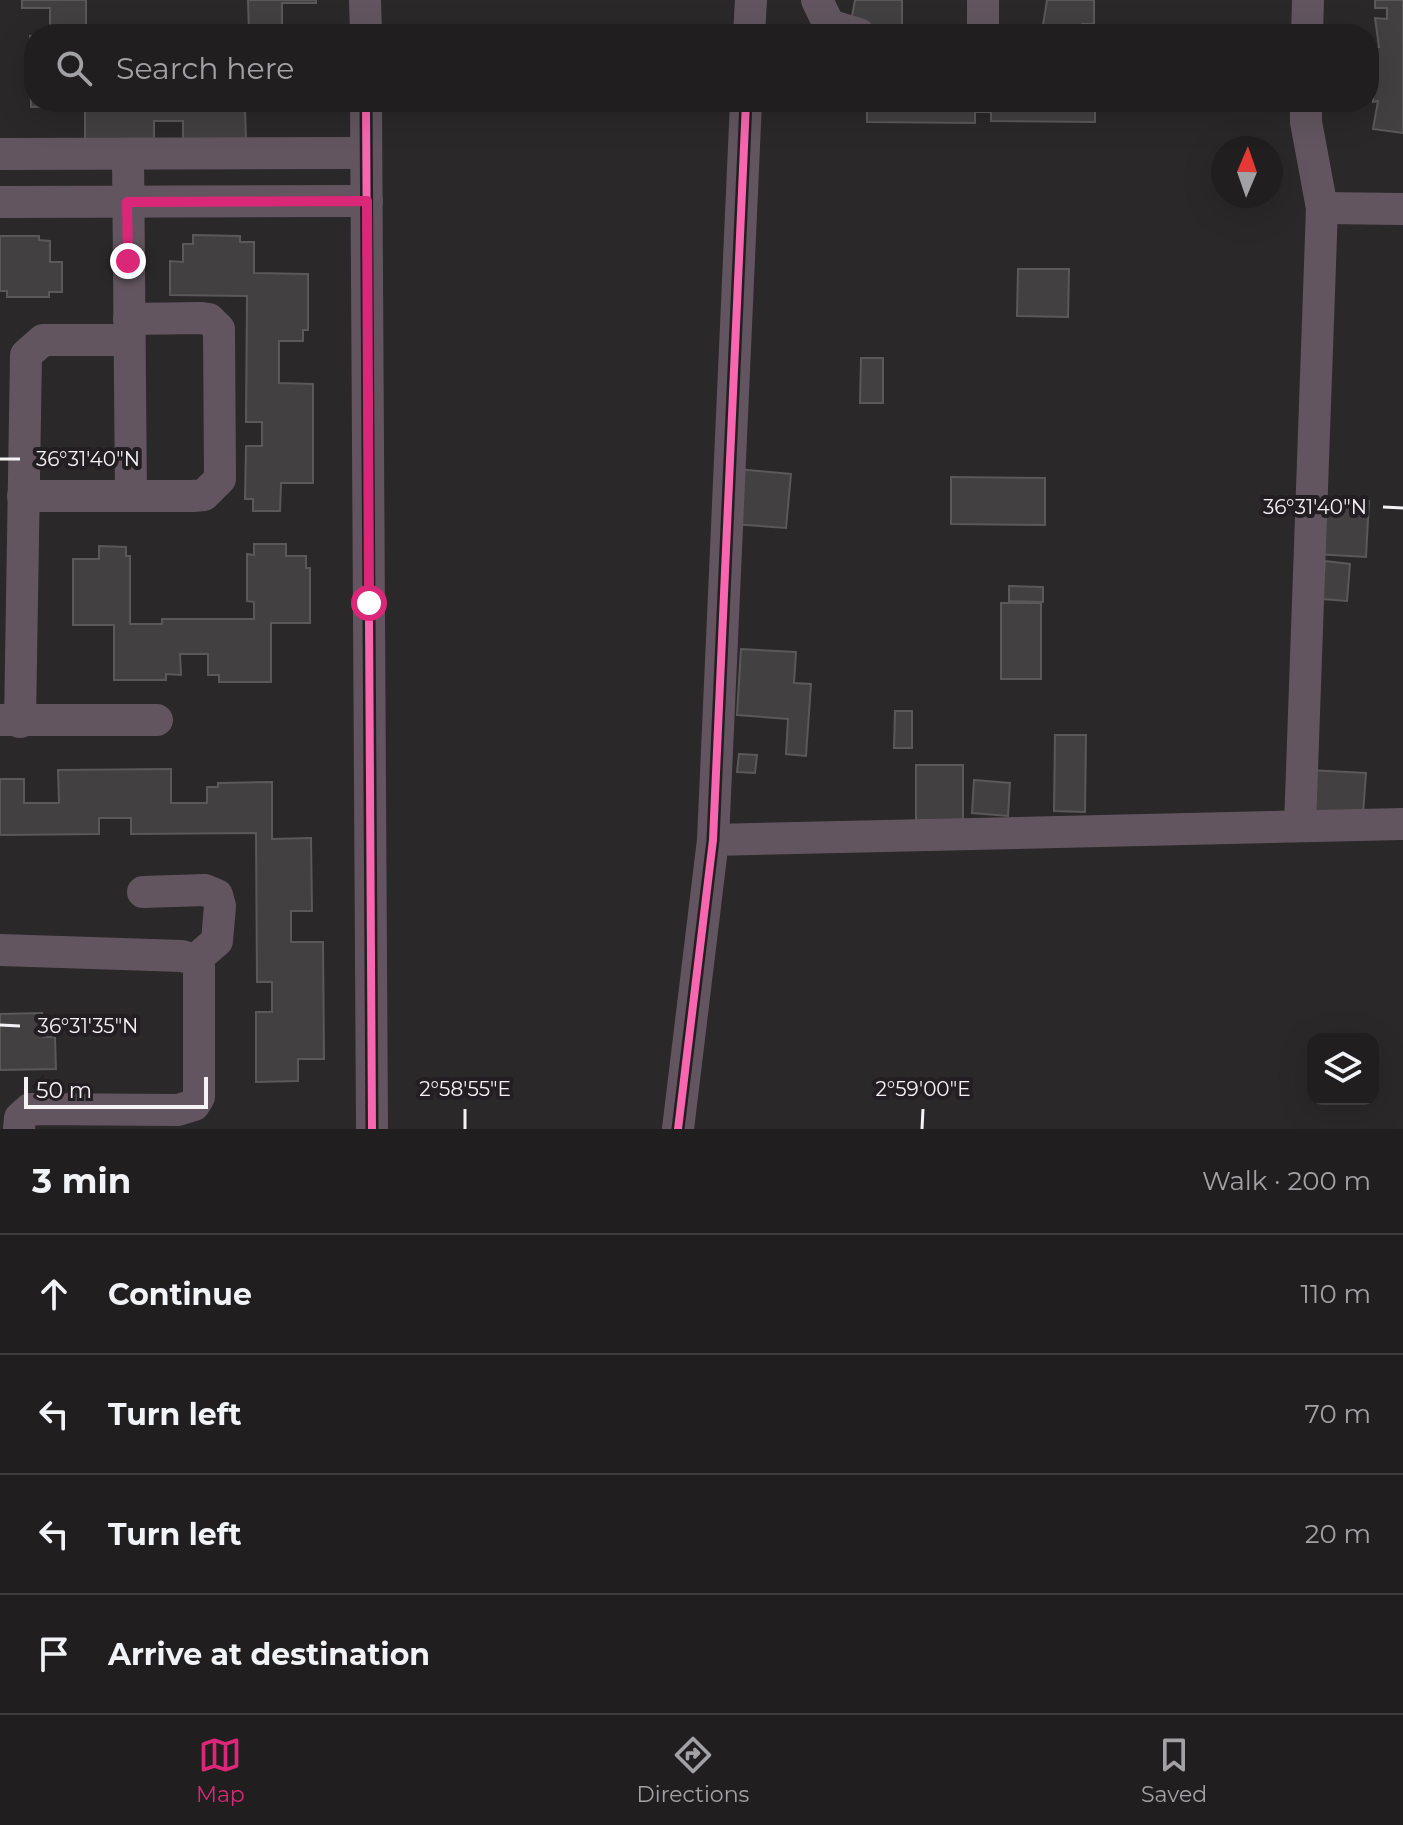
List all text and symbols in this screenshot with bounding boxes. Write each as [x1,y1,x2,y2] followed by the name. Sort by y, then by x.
[24,24,1379,112] search box
[52,46,96,90] icon: search
[116,50,294,87] text: Search here
[1211,136,1283,208] north arrow
[110,243,146,279] route end
[36,447,140,471] text: 36°31'40"N
[1263,495,1367,519] text: 36°31'40"N
[351,585,387,621] route start
[38,1014,138,1038] text: 36°31'35"N
[1307,1033,1379,1105] map controls
[1307,1033,1379,1105] button: layers
[24,1073,208,1109] scale bar
[36,1077,92,1104] text: 50 m
[419,1077,511,1101] text: 2°58'55"E
[875,1077,971,1101] text: 2°59'00"E
[32,1160,131,1202] text: 3 min
[1202,1165,1371,1197] text: Walk · 200 m
[32,1272,76,1316] icon: ahead
[108,1276,252,1313] text: Continue
[1301,1278,1371,1310] text: 110 m
[32,1392,76,1436] icon: left
[108,1396,241,1433] text: Turn left
[1305,1398,1371,1430] text: 70 m
[32,1512,76,1556] icon: left
[108,1516,241,1553] text: Turn left
[1305,1518,1371,1550] text: 20 m
[32,1632,76,1676] icon: arrive
[108,1636,430,1673] text: Arrive at destination
[196,1733,245,1808] tab: Map
[637,1733,749,1808] tab: Directions
[1141,1733,1207,1808] tab: Saved

